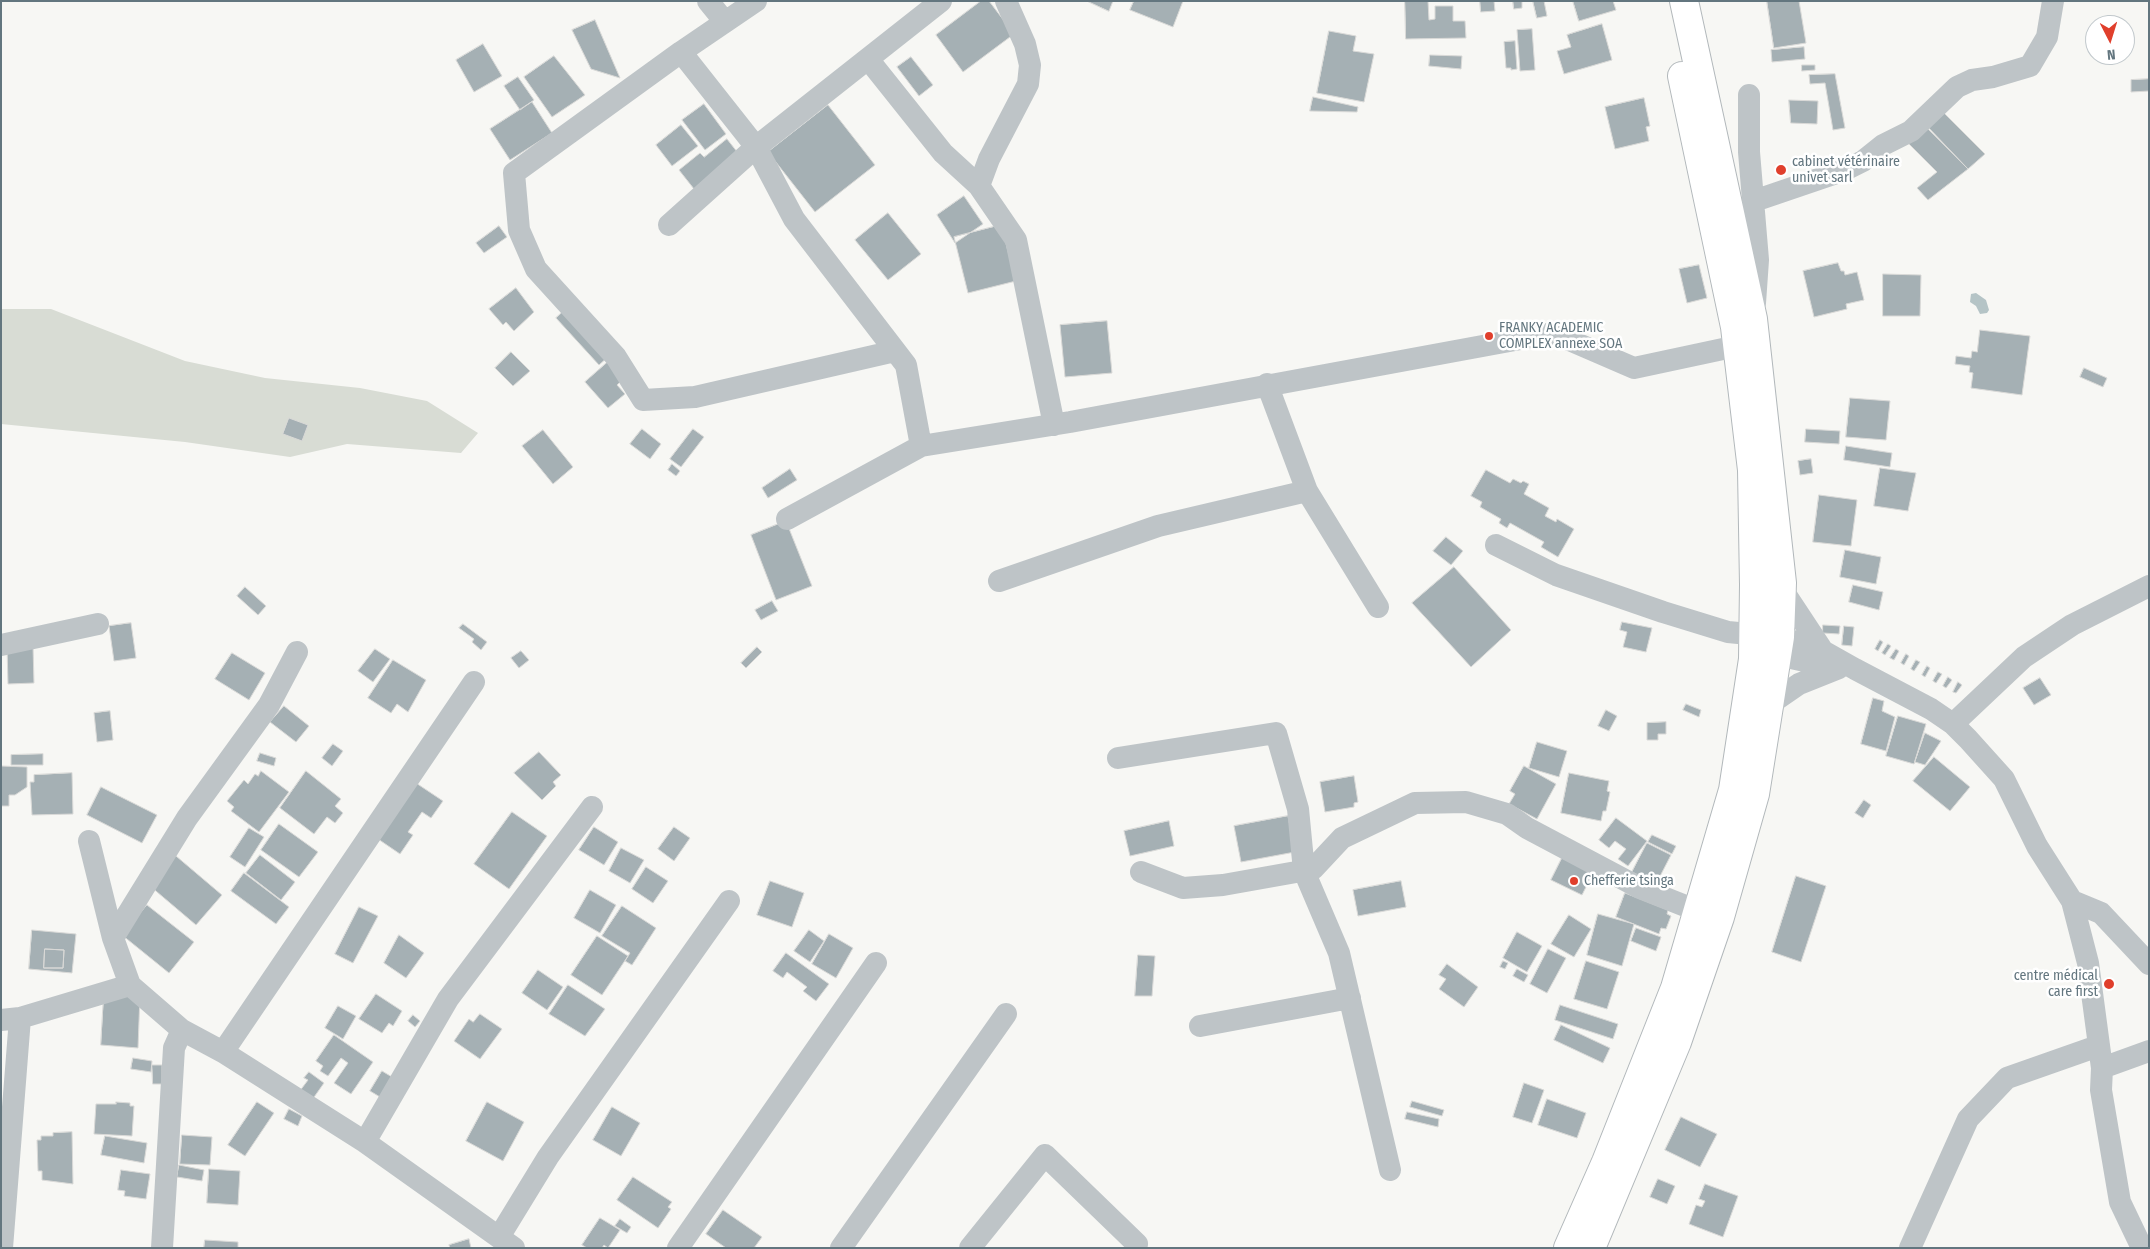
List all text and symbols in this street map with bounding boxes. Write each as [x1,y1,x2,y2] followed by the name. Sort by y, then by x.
[2085,15,2135,65] north arrow
[2106,46,2116,63] text: N
[1792,154,1900,186] place label: cabinet vétérinaire univet sarl
[1774,163,1788,177] marker: cabinet vétérinaire univet sarl
[1499,320,1622,352] place label: FRANKY ACADEMIC COMPLEX annexe SOA
[1483,330,1495,342] marker: FRANKY ACADEMIC COMPLEX annexe SOA
[1584,873,1674,889] place label: Chefferie tsinga
[1568,875,1580,887] marker: Chefferie tsinga
[2014,968,2098,1000] place label: centre médical care first
[2102,977,2116,991] marker: centre médical care first

